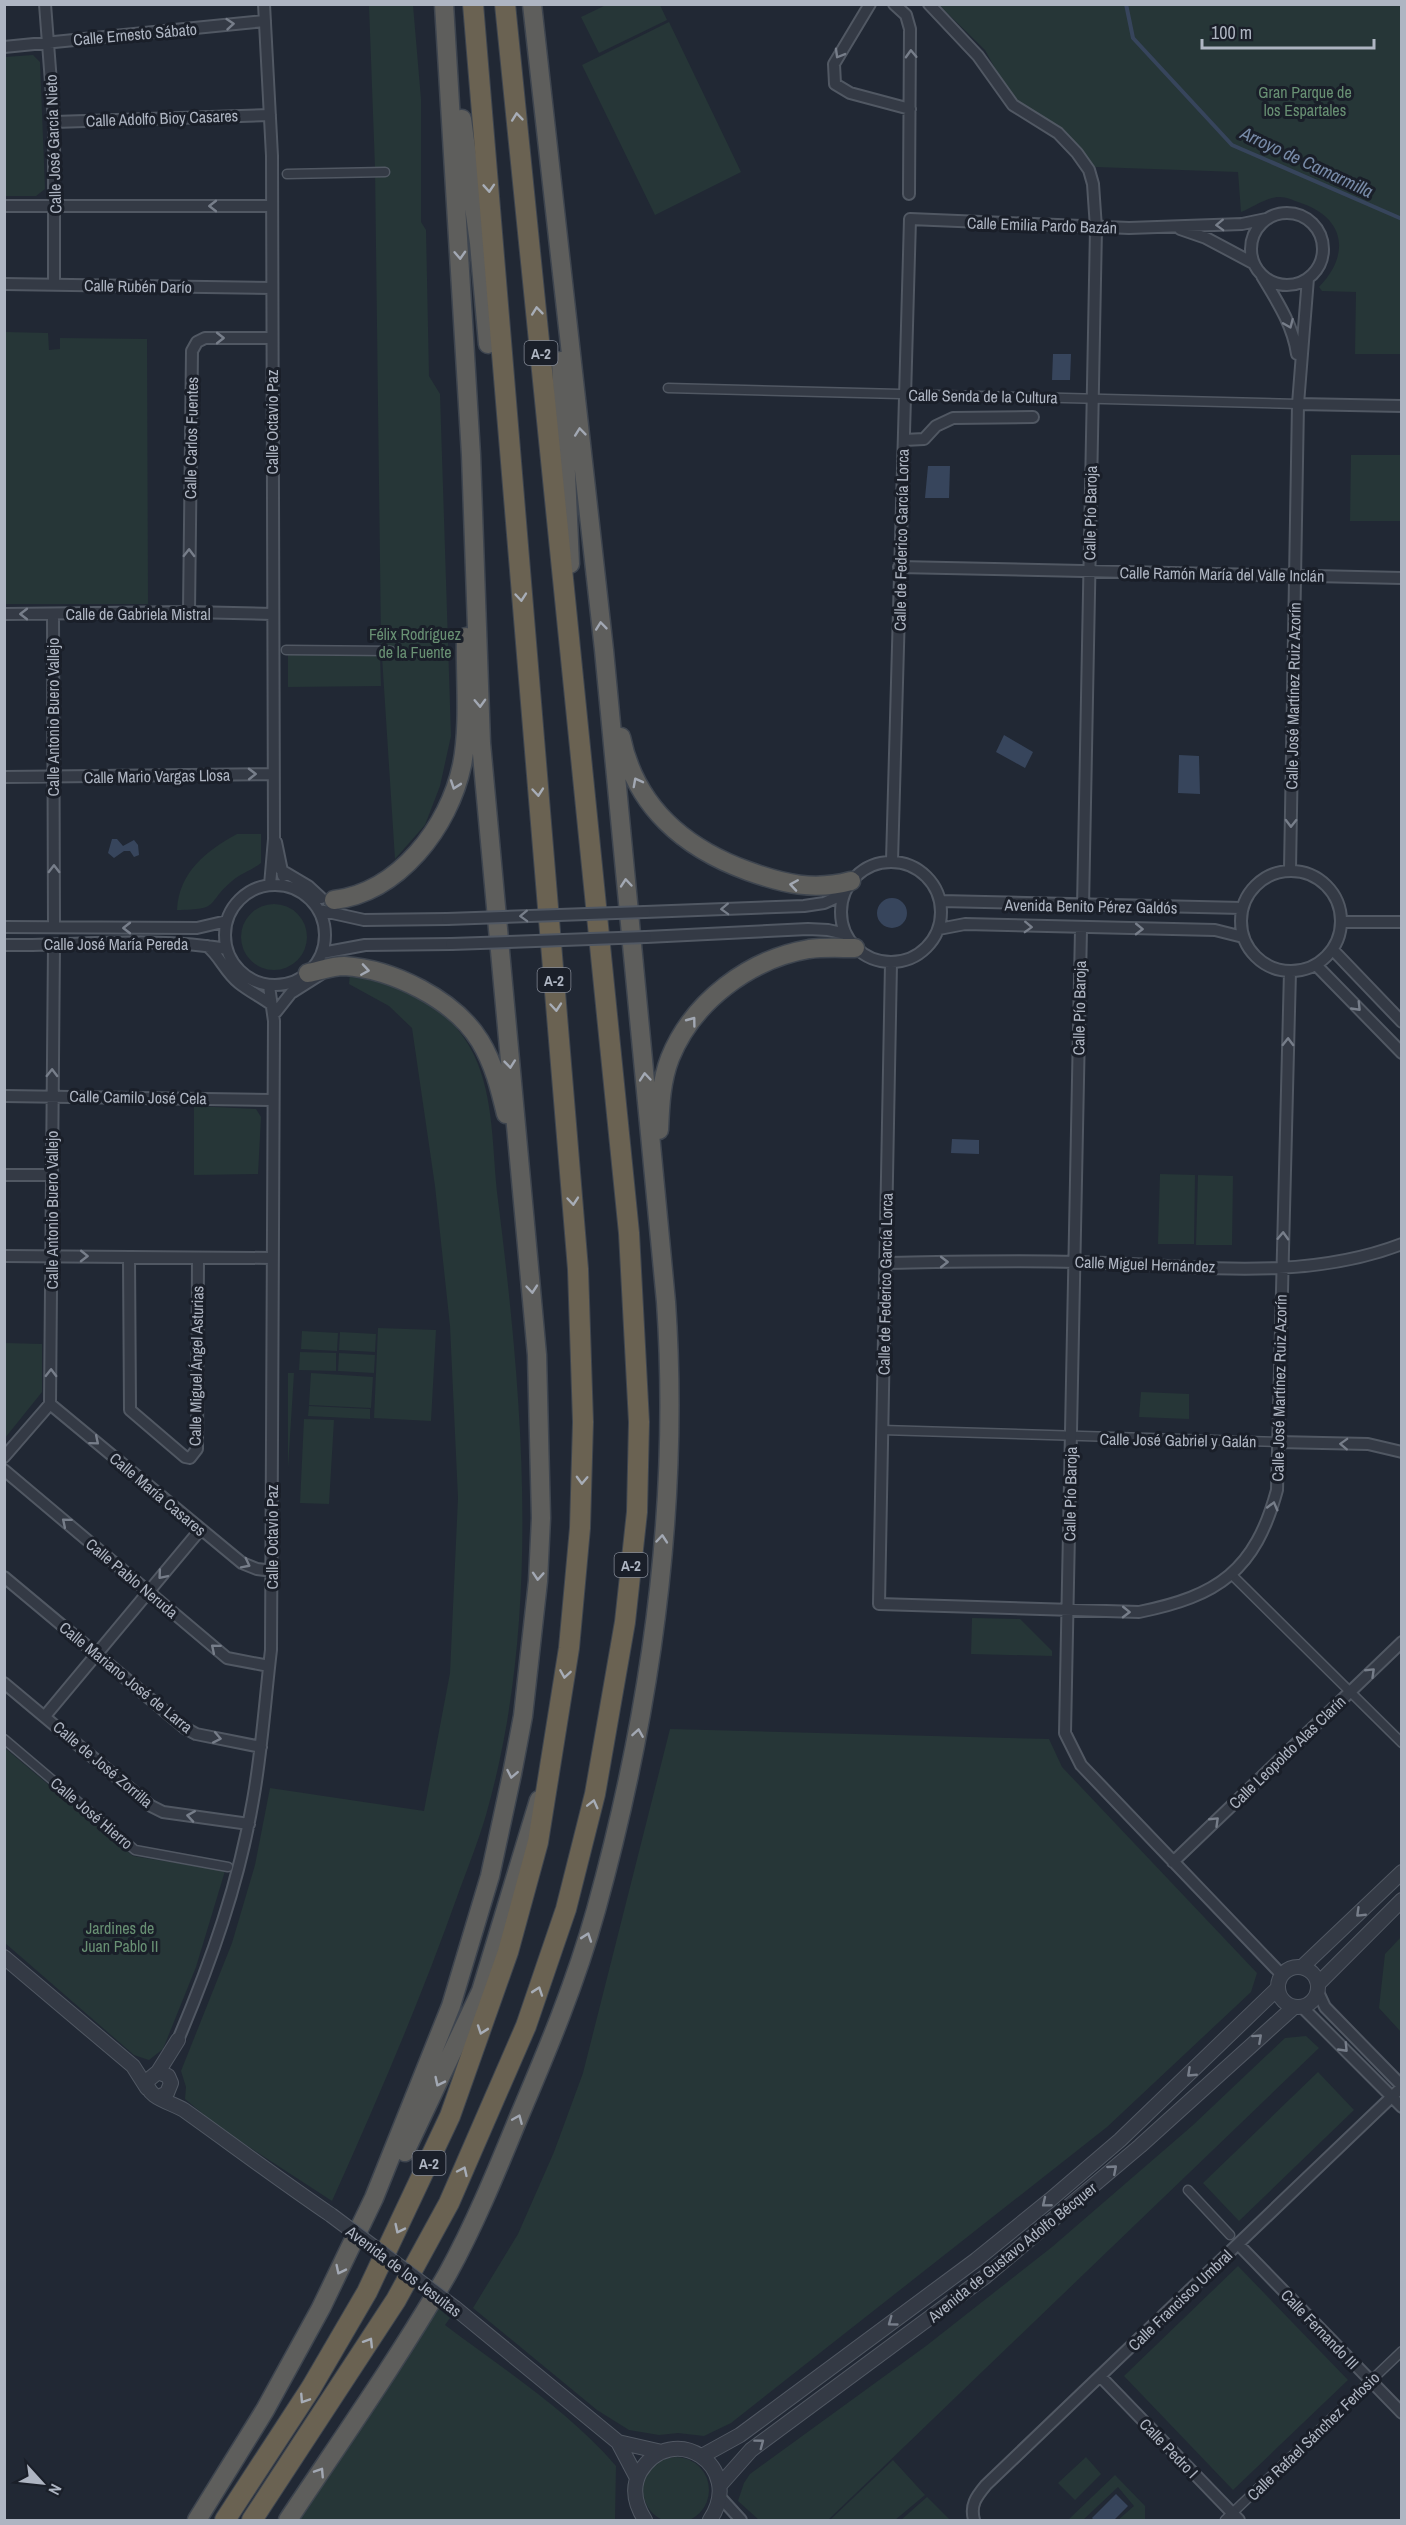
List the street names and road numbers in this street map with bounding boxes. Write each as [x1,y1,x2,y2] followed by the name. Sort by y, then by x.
[72,18,198,50] street label: Calle Ernesto Sábato
[40,74,66,214] street label: Calle José García Nieto
[85,104,239,132] street label: Calle Adolfo Bioy Casares
[967,211,1117,239] street label: Calle Emilia Pardo Bazán
[84,274,192,298] street label: Calle Rubén Darío
[524,341,558,365] road number: A-2
[261,369,283,475] street label: Calle Octavio Paz
[179,377,203,499] street label: Calle Carlos Fuentes
[908,384,1059,408] street label: Calle Senda de la Cultura
[888,448,914,631] street label: Calle de Federico García Lorca
[1078,465,1102,561] street label: Calle Pío Baroja
[1119,561,1325,587] street label: Calle Ramón María del Valle Inclán
[1280,602,1306,790] street label: Calle José Martínez Ruiz Azorín
[65,603,211,625] street label: Calle de Gabriela Mistral
[42,638,64,796] street label: Calle Antonio Buero Vallejo
[84,764,231,788] street label: Calle Mario Vargas Llosa
[1004,893,1177,919] street label: Avenida Benito Pérez Galdós
[44,933,189,955] street label: Calle José María Pereda
[1067,960,1091,1056] street label: Calle Pío Baroja
[538,968,570,992] road number: A-2
[69,1085,207,1109] street label: Calle Camilo José Cela
[41,1131,63,1289] street label: Calle Antonio Buero Vallejo
[872,1192,898,1375] street label: Calle de Federico García Lorca
[1074,1251,1216,1277] street label: Calle Miguel Hernández
[184,1286,208,1446] street label: Calle Miguel Ángel Asturias
[1266,1294,1292,1482] street label: Calle José Martínez Ruiz Azorín
[1099,1428,1257,1452] street label: Calle José Gabriel y Galán
[1058,1446,1082,1542] street label: Calle Pío Baroja
[105,1447,211,1541] street label: Calle María Casares
[261,1484,283,1590] street label: Calle Octavio Paz
[81,1533,183,1623] street label: Calle Pablo Neruda
[614,1553,648,1577] road number: A-2
[55,1616,198,1738] street label: Calle Mariano José de Larra
[1224,1690,1350,1814] street label: Calle Leopoldo Alas Clarín
[48,1716,158,1813] street label: Calle de José Zorrilla
[46,1772,138,1854] street label: Calle José Hierro
[412,2151,446,2175] road number: A-2
[922,2177,1102,2328] street label: Avenida de Gustavo Adolfo Bécquer
[341,2220,466,2322] street label: Avenida de los Jesuitas
[1123,2244,1237,2356] street label: Calle Francisco Umbral
[1276,2284,1364,2374] street label: Calle Fernando III
[1242,2367,1384,2505] street label: Calle Rafael Sánchez Ferlosio
[1135,2413,1203,2483] street label: Calle Pedro I

